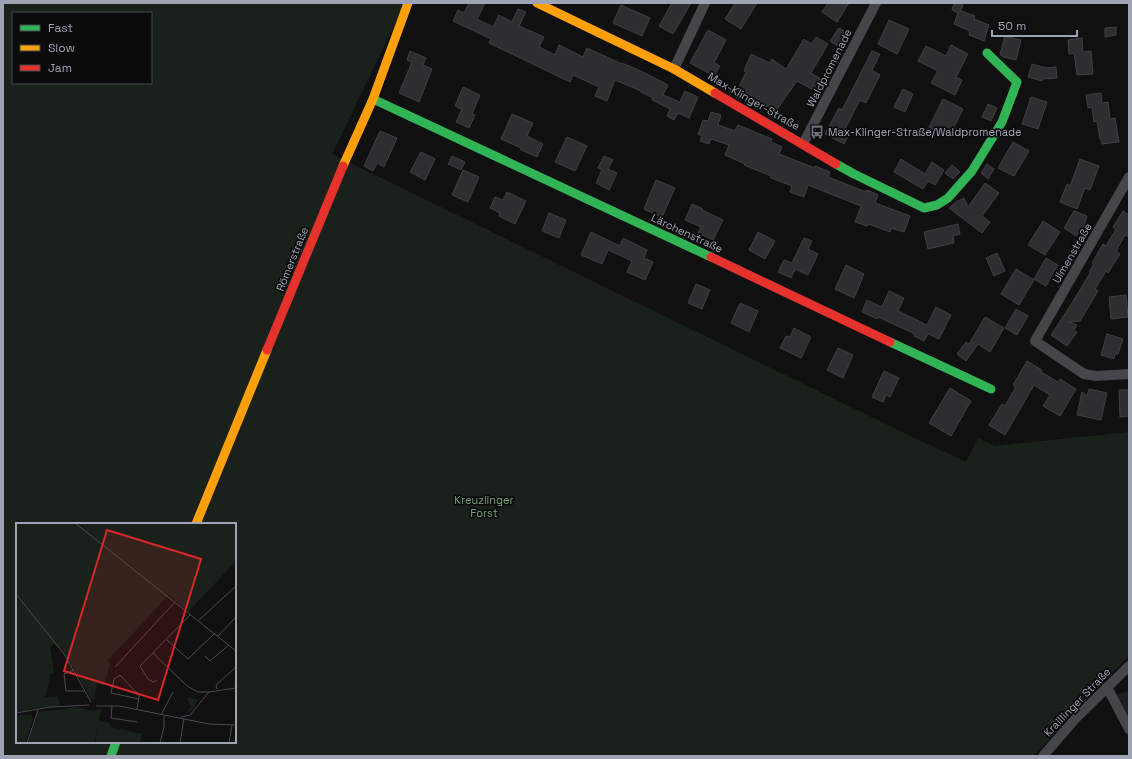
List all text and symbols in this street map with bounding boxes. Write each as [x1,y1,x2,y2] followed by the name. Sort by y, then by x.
[12,12,152,84] legend
[992,12,1077,38] scale bar
[998,18,1026,34] text: 50 m
[48,20,73,36] text: Fast
[803,27,855,109] street label: Waldpromenade
[48,40,75,56] text: Slow
[48,60,72,76] text: Jam
[706,69,802,133] street label: Max-Klinger-Straße
[809,124,825,140] bus stop icon: Max-Klinger-Straße/Waldpromenade
[828,125,1022,139] place label: Max-Klinger-Straße/Waldpromenade
[649,210,725,256] street label: Lärchenstraße
[1049,220,1095,286] street label: Ulmenstraße
[273,225,311,293] street label: Römerstraße
[454,493,514,520] park label: Kreuzlinger Forst
[16,523,236,743] inset map
[1041,665,1113,739] street label: Kraillinger Straße

